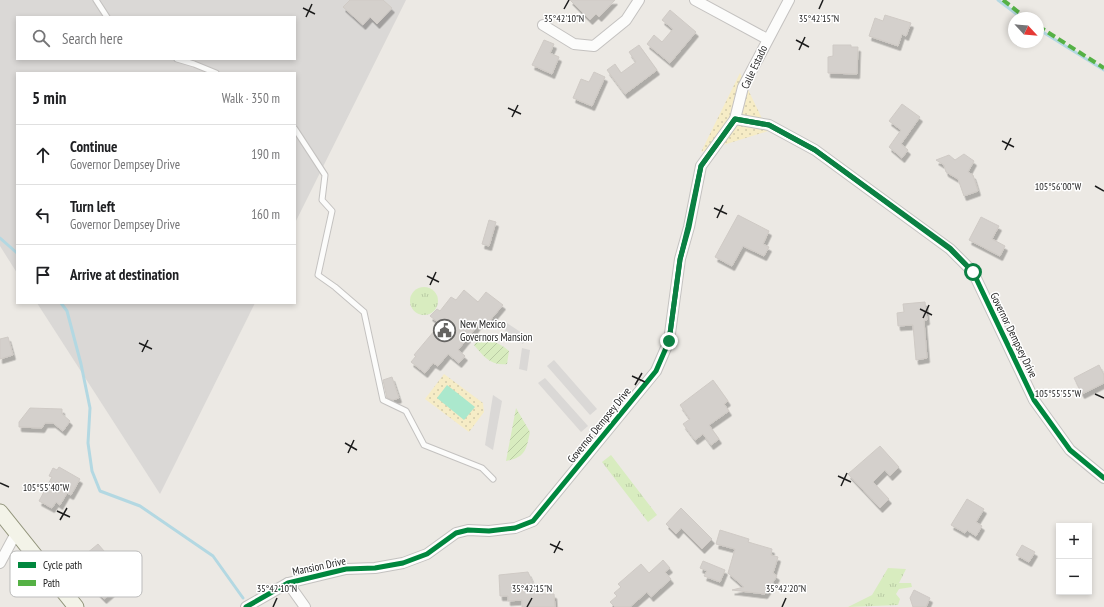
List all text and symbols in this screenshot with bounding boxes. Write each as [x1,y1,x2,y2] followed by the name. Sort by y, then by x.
[544,12,584,25] text: 35°42'10"N
[799,12,839,25] text: 35°42'15"N
[1008,12,1044,48] north arrow
[16,16,296,60] search box
[30,27,52,49] icon: search
[62,29,123,48] text: Search here
[738,43,770,91] street label: Calle Estado
[32,87,66,109] text: 5 min
[222,90,280,107] text: Walk · 350 m
[70,137,117,156] text: Continue
[32,144,54,166] icon: ahead
[251,146,280,163] text: 190 m
[70,156,180,173] text: Governor Dempsey Drive
[1035,180,1082,193] text: 105°56'00"W
[70,197,115,216] text: Turn left
[32,204,54,226] icon: left
[251,206,280,223] text: 160 m
[70,216,180,233] text: Governor Dempsey Drive
[964,263,982,281] route start
[32,264,54,286] icon: arrive
[70,265,179,284] text: Arrive at destination
[987,290,1041,380] street label: Governor Dempsey Drive
[432,317,458,343] public building icon: New Mexico Governors Mansion
[460,317,533,344] place label: New Mexico Governors Mansion
[660,332,678,350] route end
[564,384,634,466] street label: Governor Dempsey Drive
[1035,387,1082,400] text: 105°55'55"W
[23,481,70,494] text: 105°55'40"W
[1056,523,1092,595] map controls
[1056,523,1092,559] button: +
[10,551,142,597] legend
[291,553,347,578] street label: Mansion Drive
[43,558,82,572] text: Cycle path
[1056,559,1092,595] button: −
[43,576,60,590] text: Path
[257,582,297,595] text: 35°42'10"N
[512,582,552,595] text: 35°42'15"N
[766,582,806,595] text: 35°42'20"N

